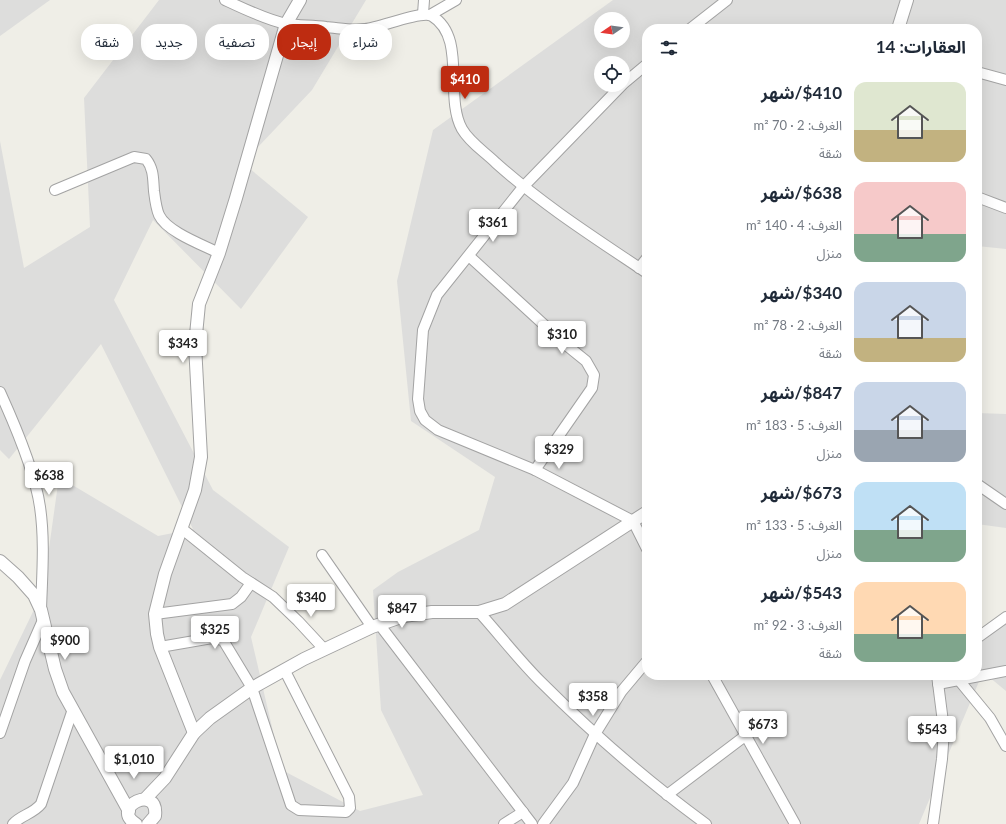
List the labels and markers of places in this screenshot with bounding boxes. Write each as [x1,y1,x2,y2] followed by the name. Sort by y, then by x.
[441,66,489,100] pin: $410
[469,209,517,243] pin: $361
[538,321,586,355] pin: $310
[159,330,207,364] pin: $343
[535,436,583,470] pin: $329
[25,462,73,496] pin: $638
[287,584,335,618] pin: $340
[378,595,426,629] pin: $847
[191,616,239,650] pin: $325
[41,627,89,661] pin: $900
[569,683,617,717] pin: $358
[739,711,787,745] pin: $673
[908,716,956,750] pin: $543
[101,746,167,780] pin: $1,010

